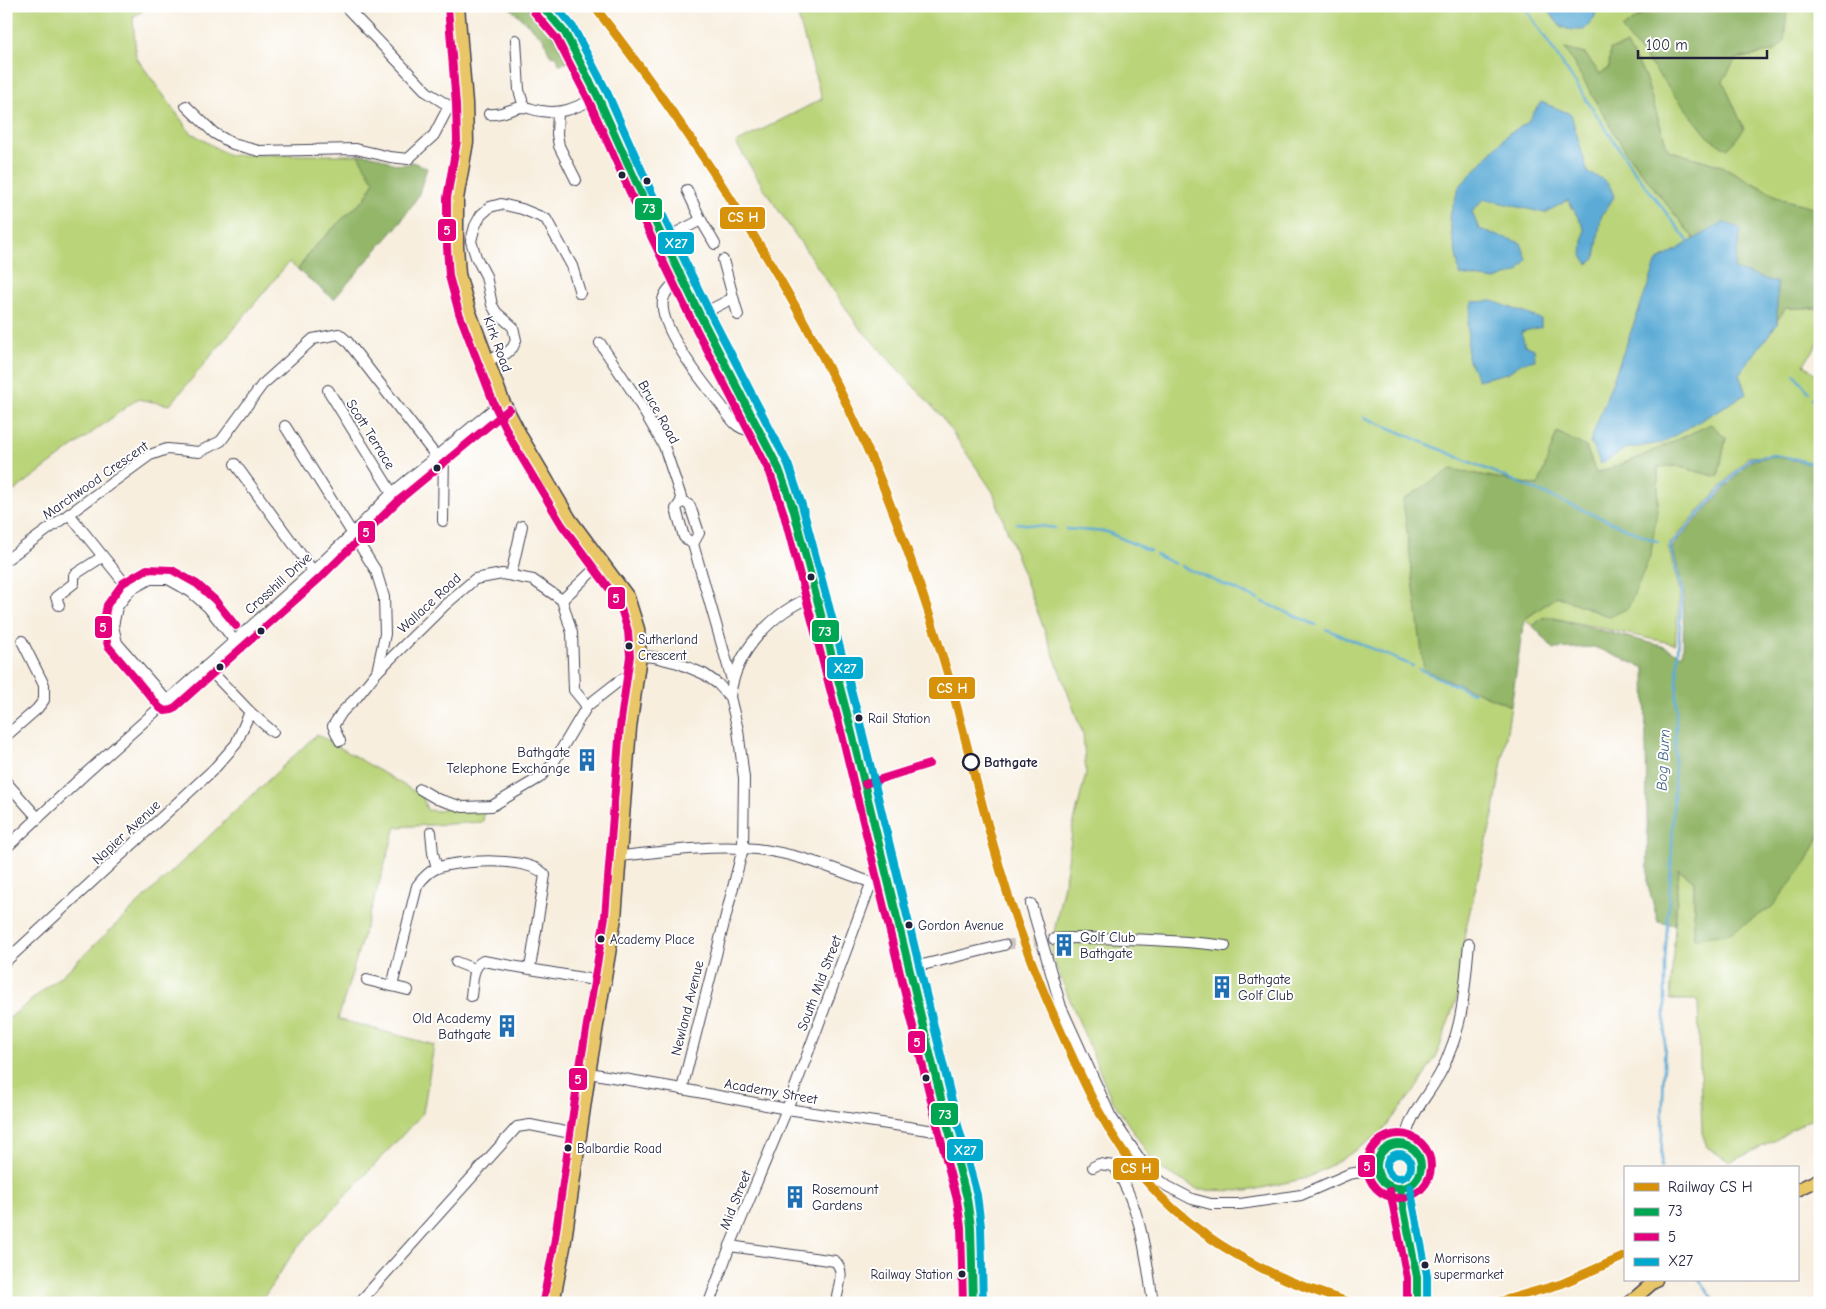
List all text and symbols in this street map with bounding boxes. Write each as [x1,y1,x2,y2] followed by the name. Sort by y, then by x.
[1638,28,1767,60] scale bar
[1646,36,1688,54] text: 100 m
[617,170,627,180] unlabelled marker
[642,176,652,186] unlabelled marker
[634,197,663,221] line badge: 73
[642,200,656,217] text: 73
[719,206,766,230] line badge: CS H
[727,209,759,226] text: CS H
[437,218,457,242] line badge: 5
[443,222,451,239] text: 5
[657,231,695,255] line badge: X27
[664,235,688,252] text: X27
[480,314,515,374] street label: Kirk Road
[634,377,683,447] street label: Bruce Road
[342,396,399,472] street label: Scott Terrace
[39,437,152,523] street label: Marchwood Crescent
[432,463,442,473] unlabelled marker
[357,520,376,544] line badge: 5
[362,524,370,541] text: 5
[241,549,315,618] street label: Crosshill Drive
[394,570,465,637] street label: Wallace Road
[806,572,816,582] unlabelled marker
[607,586,626,610] line badge: 5
[612,590,620,607] text: 5
[94,615,113,639] line badge: 5
[99,619,107,636] text: 5
[811,619,840,643] line badge: 73
[818,623,832,640] text: 73
[256,626,266,636] unlabelled marker
[638,632,698,663] place label: Sutherland Crescent
[624,641,634,651] marker: Sutherland Crescent
[826,656,864,680] line badge: X27
[833,660,857,677] text: X27
[215,662,225,672] unlabelled marker
[928,676,976,700] line badge: CS H
[936,680,968,697] text: CS H
[868,711,930,726] place label: Rail Station
[854,713,864,723] marker: Rail Station
[1652,729,1674,791] water label: Bog Burn
[447,744,570,777] place label: Bathgate Telephone Exchange
[574,747,600,773] building icon: Bathgate Telephone Exchange
[962,753,980,771] marker: Bathgate
[984,754,1038,771] place label: Bathgate
[89,797,164,868] street label: Napier Avenue
[918,918,1004,933] place label: Gordon Avenue
[904,920,914,930] marker: Gordon Avenue
[1080,929,1135,962] place label: Golf Club Bathgate
[610,932,695,947] place label: Academy Place
[794,932,846,1033] street label: South Mid Street
[1051,932,1077,958] building icon: Golf Club Bathgate
[596,934,606,944] marker: Academy Place
[667,959,708,1057] street label: Newland Avenue
[1238,971,1293,1004] place label: Bathgate Golf Club
[1209,974,1235,1000] building icon: Bathgate Golf Club
[412,1010,492,1043] place label: Old Academy Bathgate
[494,1013,520,1039] building icon: Old Academy Bathgate
[907,1030,926,1054] line badge: 5
[913,1034,921,1051] text: 5
[568,1067,588,1091] line badge: 5
[574,1071,582,1088] text: 5
[921,1073,931,1083] unlabelled marker
[723,1075,820,1108] street label: Academy Street
[930,1102,959,1126] line badge: 73
[938,1106,952,1123] text: 73
[946,1138,984,1162] line badge: X27
[577,1141,662,1156] place label: Balbardie Road
[953,1142,977,1159] text: X27
[563,1143,573,1153] marker: Balbardie Road
[1357,1154,1376,1178] line badge: 5
[1112,1157,1160,1181] line badge: CS H
[1363,1158,1371,1175] text: 5
[1120,1160,1152,1177] text: CS H
[1624,1166,1798,1282] legend
[716,1167,755,1232] street label: Mid Street
[1668,1178,1753,1196] text: Railway CS H
[812,1181,879,1214] place label: Rosemount Gardens
[782,1184,808,1210] building icon: Rosemount Gardens
[1668,1202,1683,1220] text: 73
[1668,1228,1676,1246] text: 5
[1434,1251,1505,1282] place label: Morrisons supermarket
[1668,1252,1693,1270] text: X27
[1420,1260,1430,1270] marker: Morrisons supermarket
[871,1267,953,1282] place label: Railway Station
[957,1269,967,1279] marker: Railway Station

